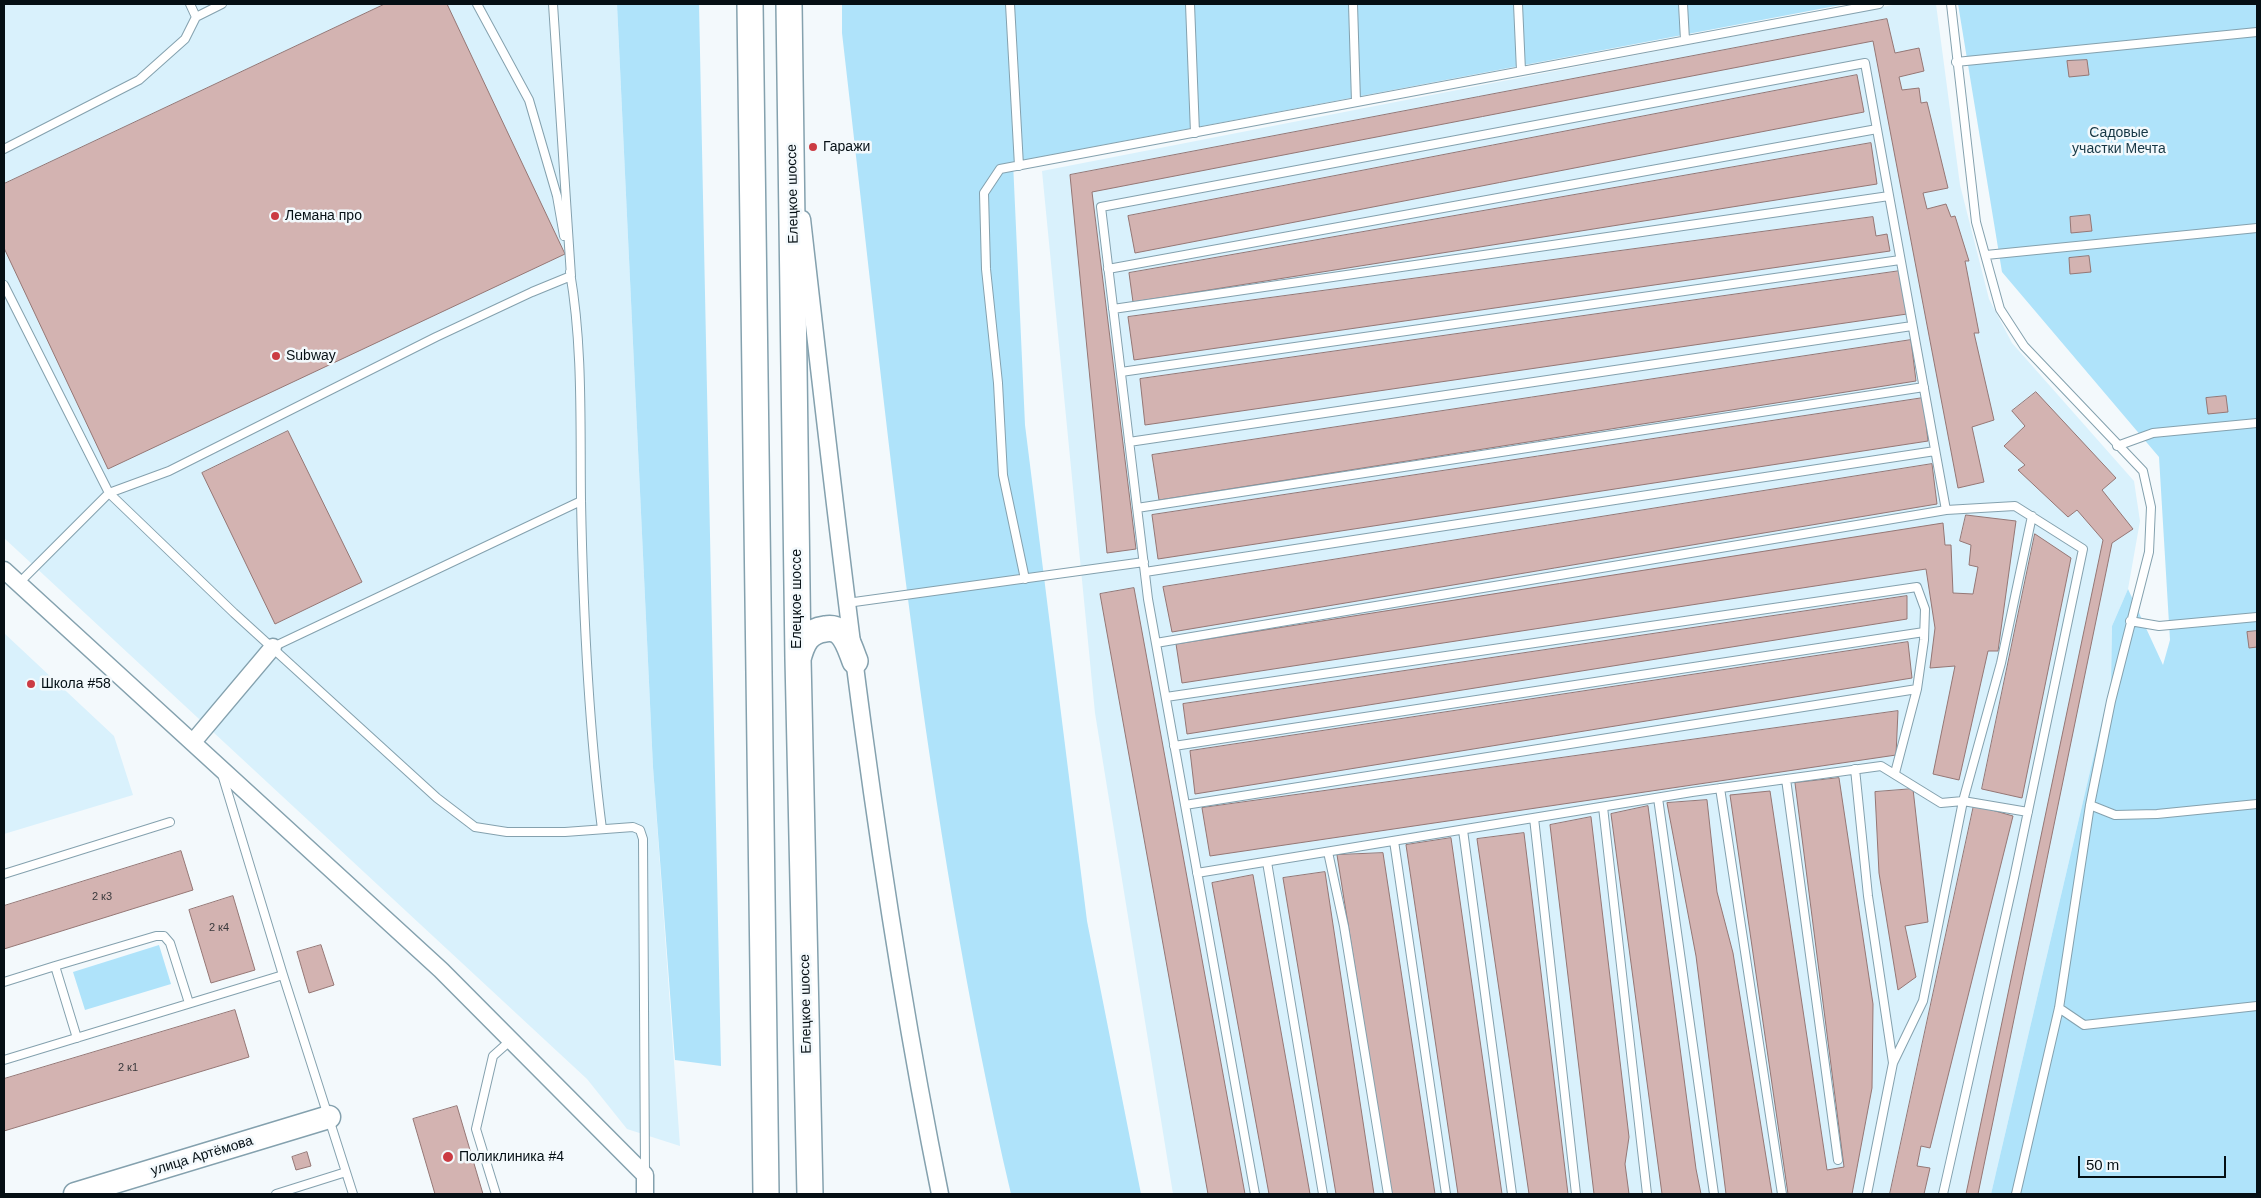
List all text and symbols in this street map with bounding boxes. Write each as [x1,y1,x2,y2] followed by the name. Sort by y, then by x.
[2072,125,2166,158] park label: Садовые участки Мечта
[823,139,870,155] place label: Гаражи
[807,141,819,153] marker: Гаражи
[784,144,802,244] street label: Елецкое шоссе
[285,208,362,224] place label: Лемана про
[269,210,281,222] marker: Лемана про
[286,348,336,364] place label: Subway
[270,350,282,362] marker: Subway
[789,549,805,649] street label: Елецкое шоссе
[41,676,111,692] place label: Школа #58
[25,678,37,690] marker: Школа #58
[92,890,112,904] house number: 2 к3
[209,921,229,935] house number: 2 к4
[797,954,815,1054] street label: Елецкое шоссе
[118,1061,138,1075] house number: 2 к1
[149,1132,255,1180] street label: улица Артёмова
[2081,1146,2228,1178] scale bar
[459,1149,564,1165] place label: Поликлиника #4
[441,1150,455,1164] marker: Поликлиника #4
[2086,1156,2119,1173] text: 50 m

